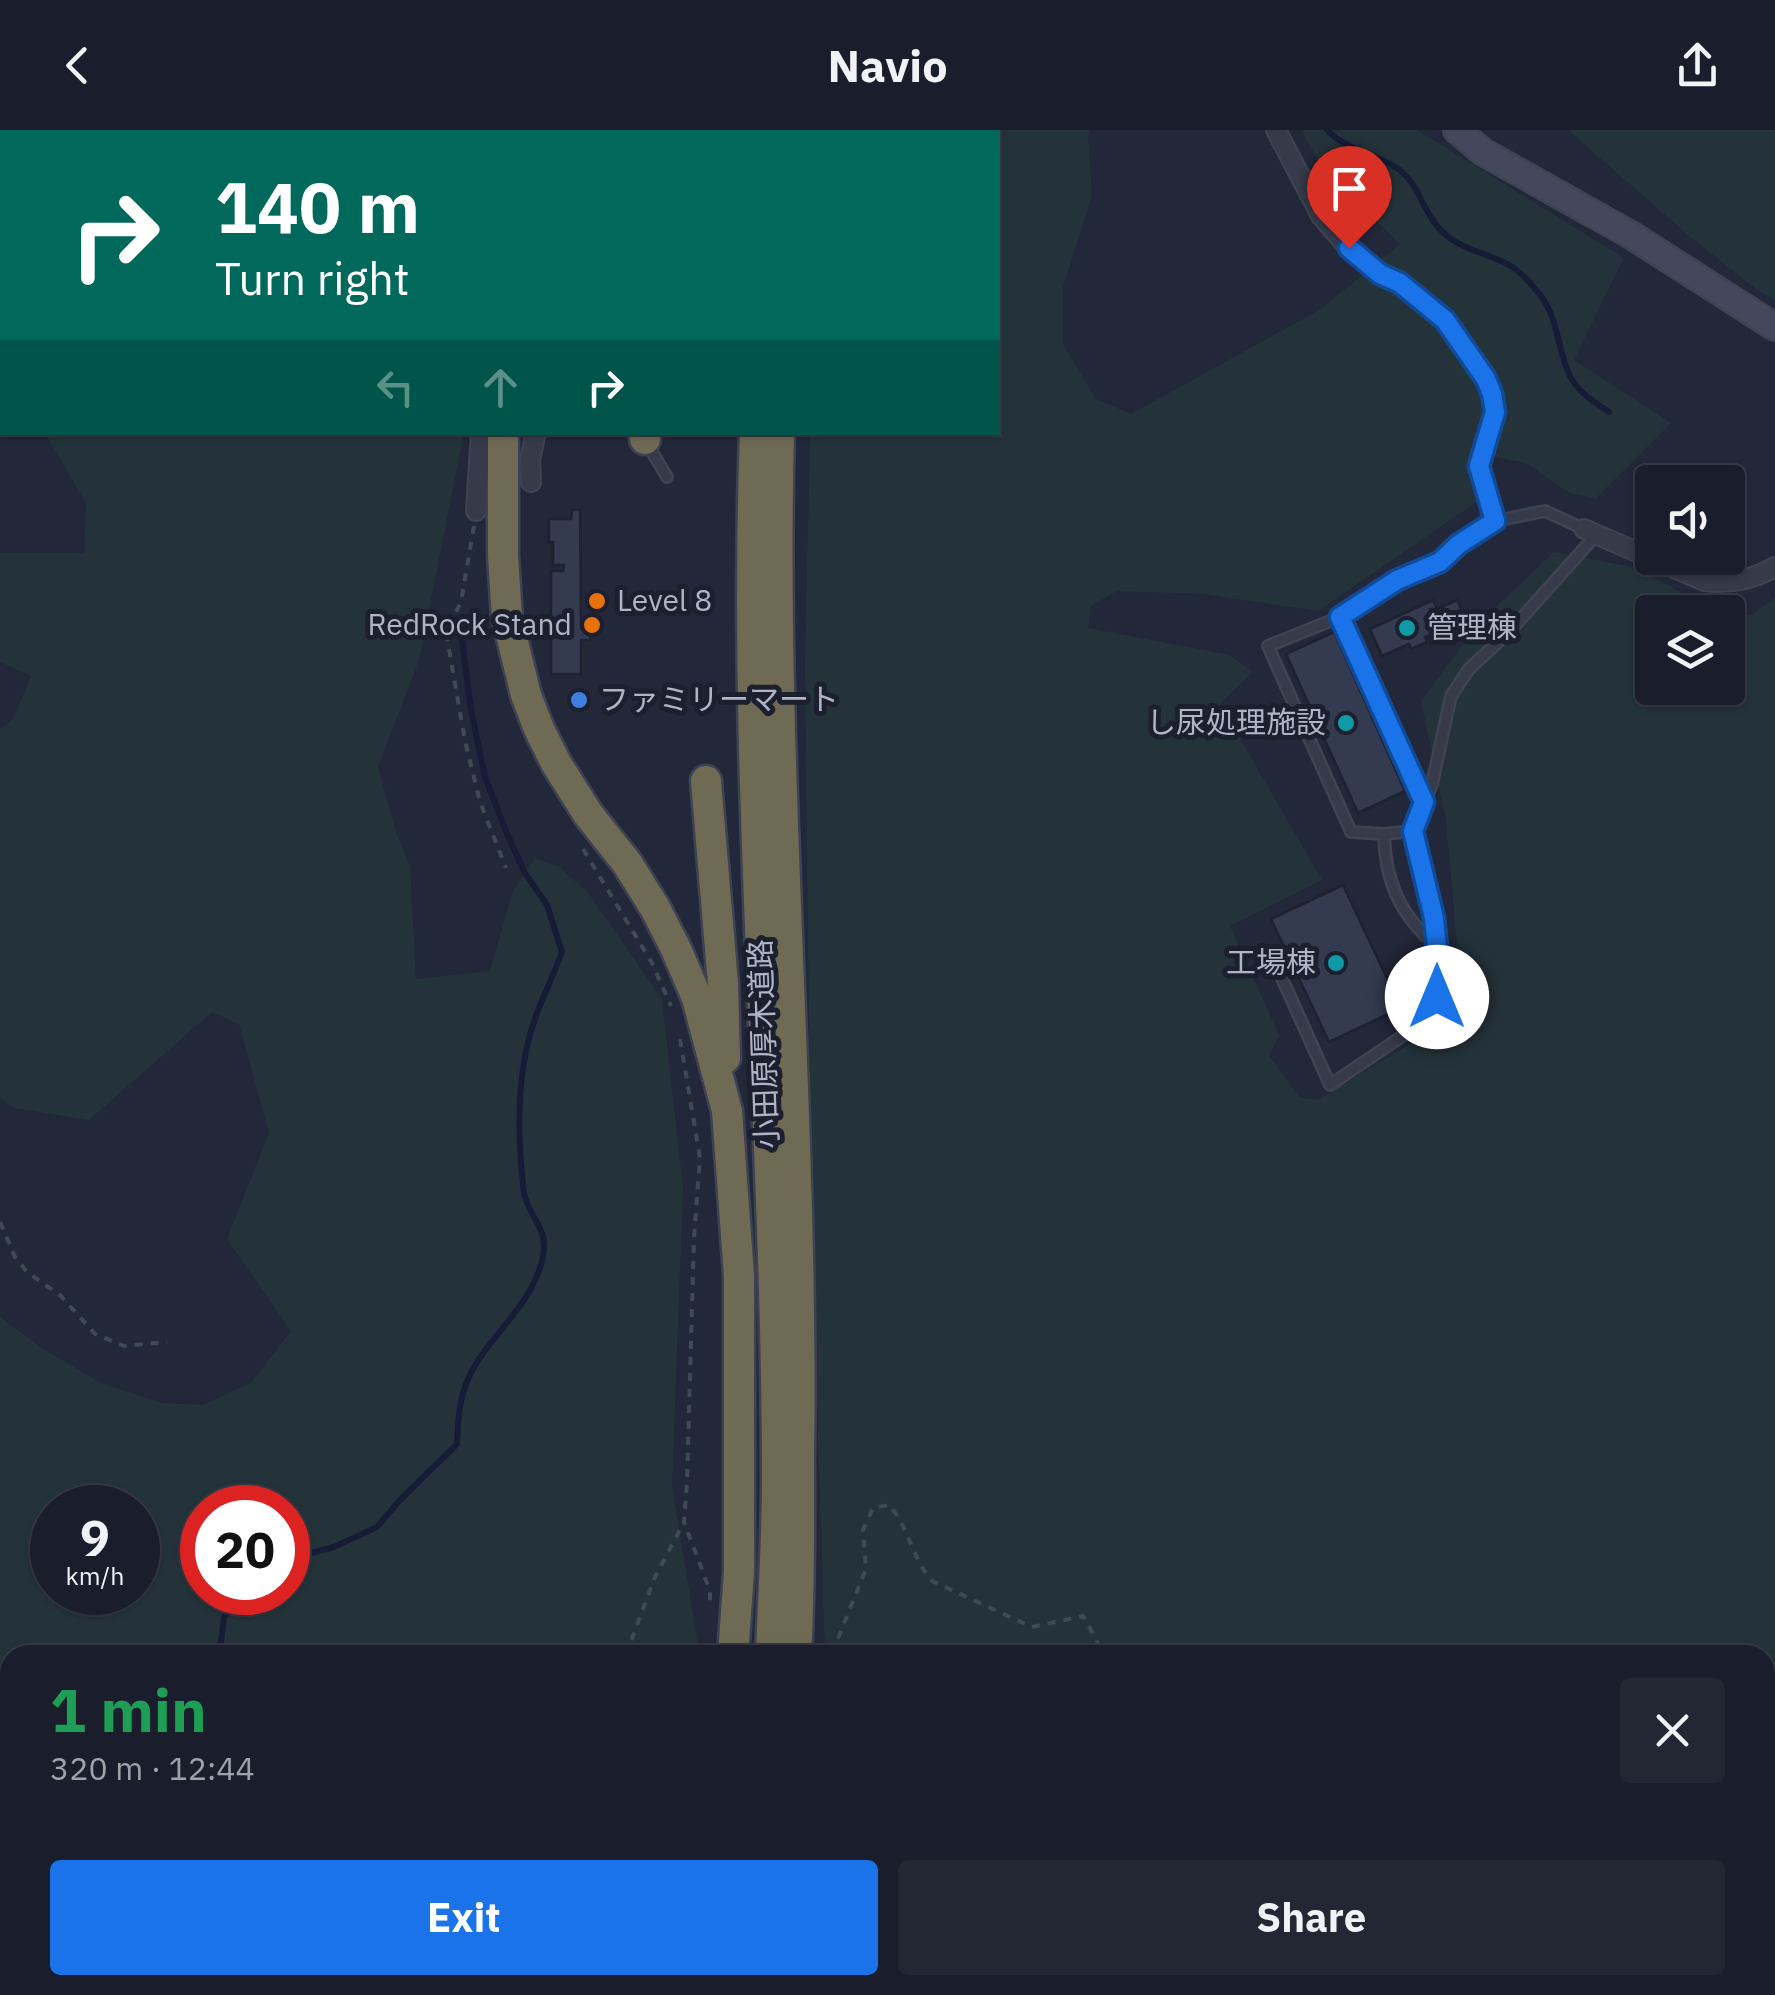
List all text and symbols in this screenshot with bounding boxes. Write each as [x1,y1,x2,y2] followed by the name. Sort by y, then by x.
[827,36,948,94] text: Navio
[50,38,105,93] icon: back
[1670,38,1725,93] icon: share
[1307,146,1392,249] pin
[215,161,420,252] text: 140 m
[1322,161,1377,216] icon: arrive
[50,170,180,300] icon: right
[215,249,410,307] text: Turn right
[368,360,423,415] icon: left
[473,360,528,415] icon: ahead
[578,360,633,415] icon: right
[1635,465,1745,705] map controls
[1635,465,1745,575] button: sound
[617,580,712,619] place label: Level 8
[586,590,608,612] marker: Level 8
[1635,595,1745,705] button: layers
[367,604,572,643] place label: RedRock Stand
[1427,607,1517,646] place label: 管理棟
[581,614,603,636] marker: RedRock Stand
[1396,617,1418,639] marker: 管理棟
[599,679,839,718] place label: ファミリーマート
[568,689,590,711] marker: ファミリーマート
[1146,702,1326,741] place label: し尿処理施設
[1335,712,1357,734] marker: し尿処理施設
[739,938,786,1150] street label: 小田原厚木道路
[1226,942,1316,981] place label: 工場棟
[1385,945,1489,1049] position arrow
[1325,952,1347,974] marker: 工場棟
[180,1485,310,1615] speed limit sign: 20
[80,1505,110,1570] text: 9
[66,1559,124,1592] text: km/h
[50,1670,207,1749] text: 1 min
[1620,1678,1725,1783] button: close
[50,1747,255,1789] text: 320 m · 12:44
[50,1860,878,1975] button: Exit
[898,1860,1725,1975] button: Share

